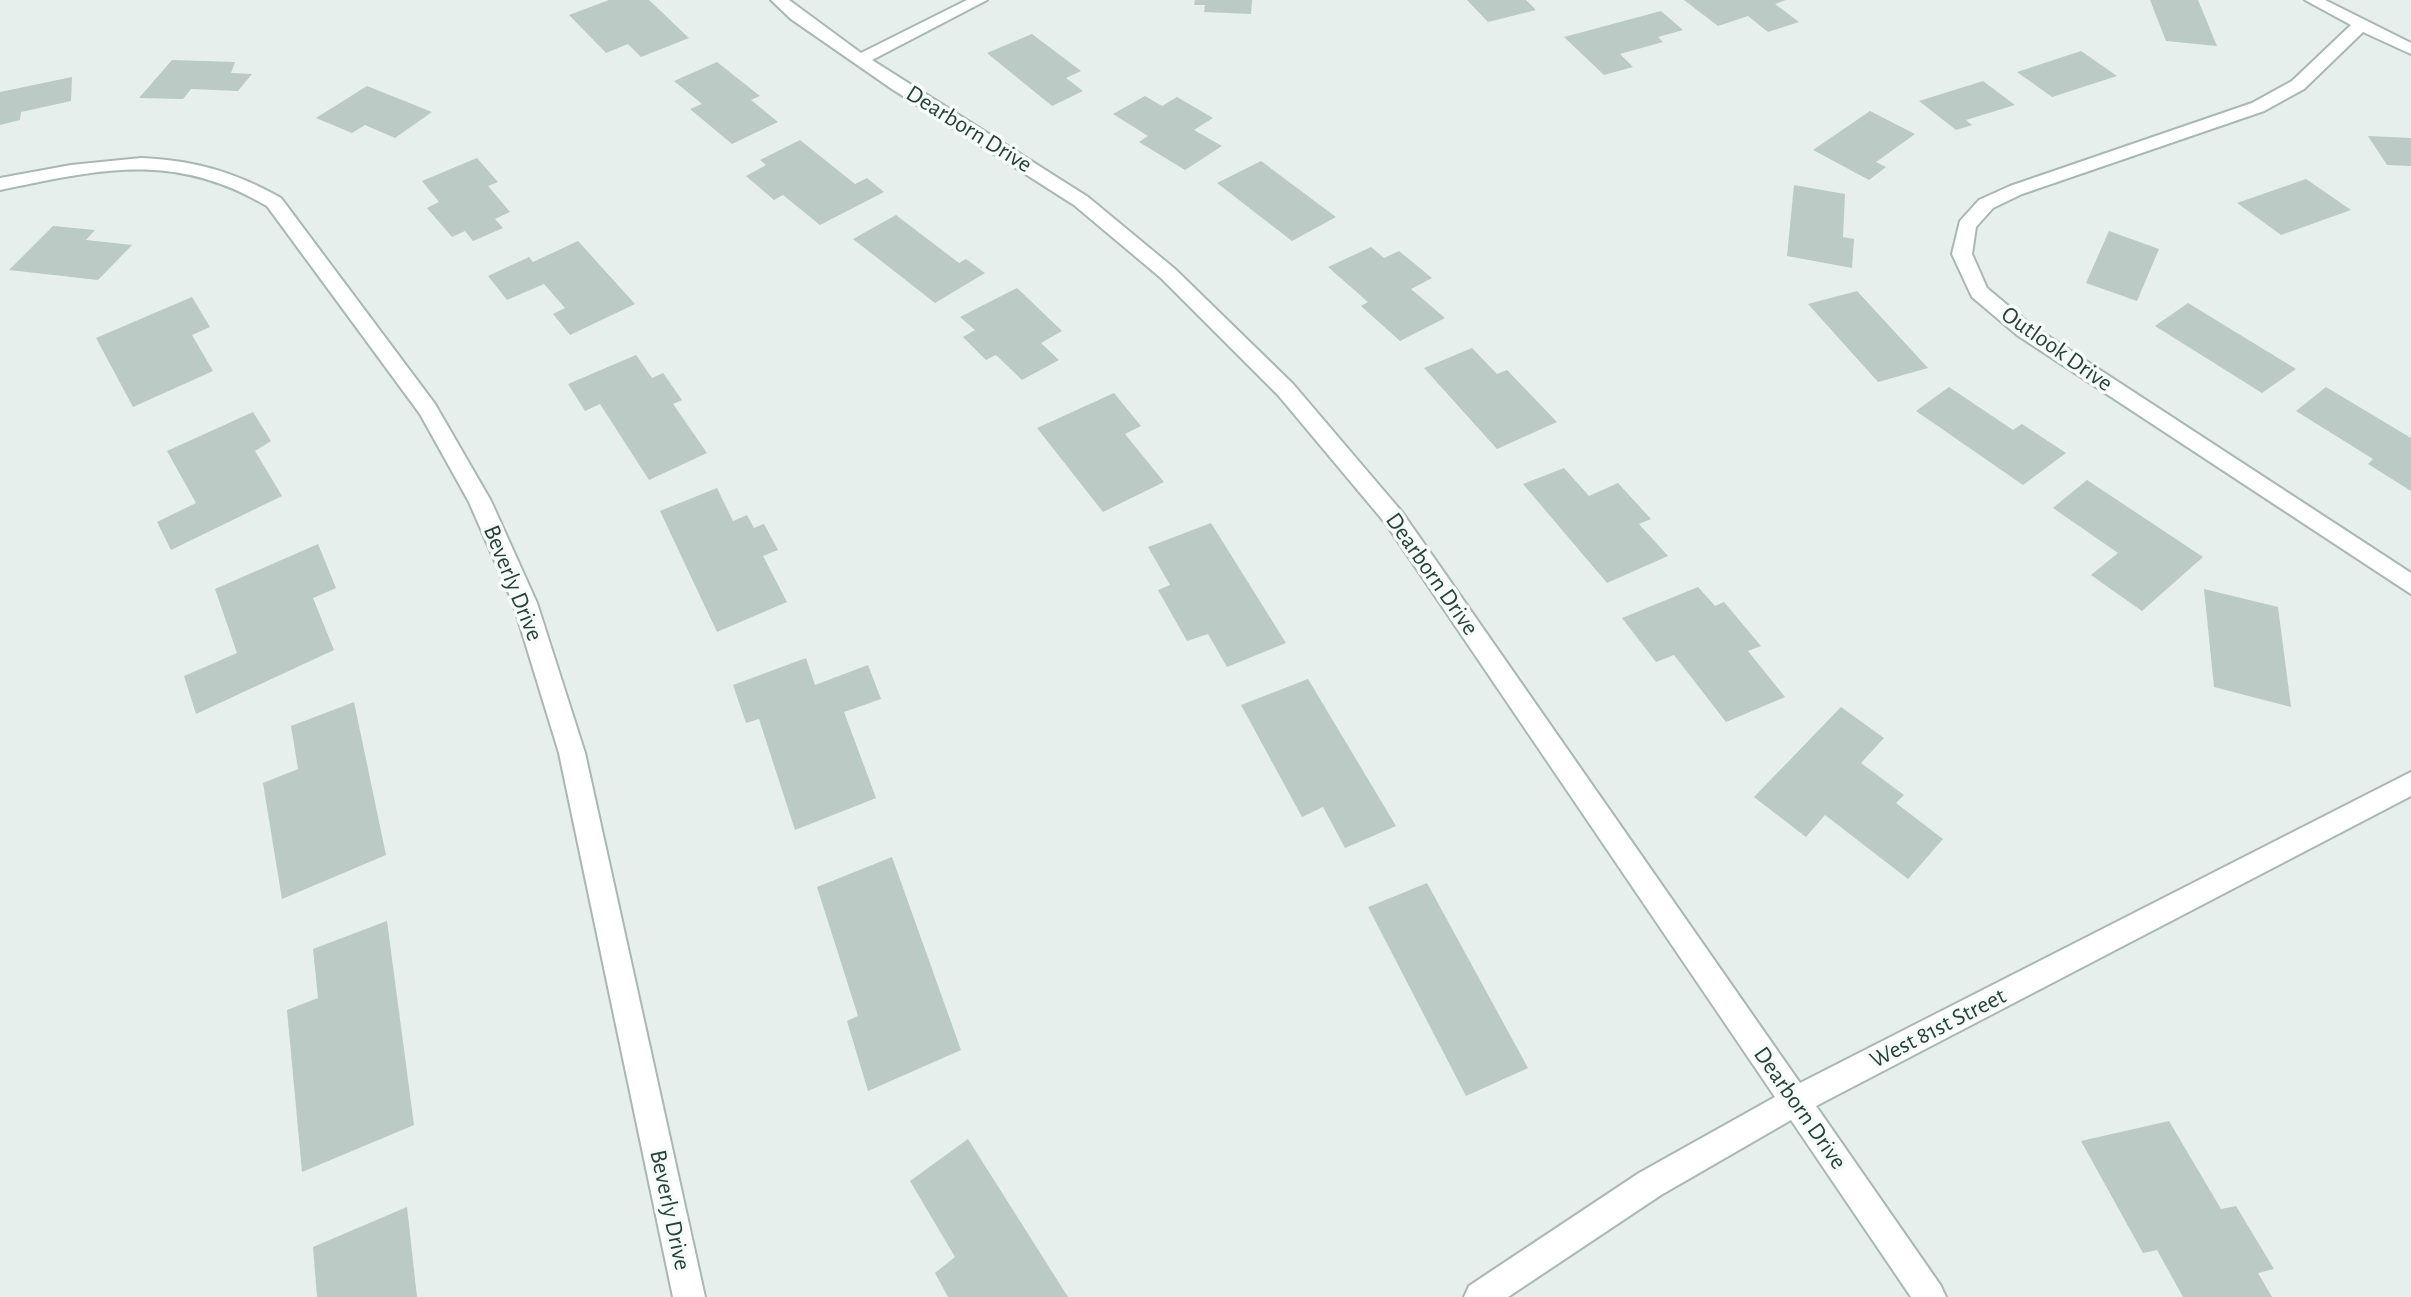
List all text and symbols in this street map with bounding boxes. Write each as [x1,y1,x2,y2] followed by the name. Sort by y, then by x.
[901,79,1037,179] street label: Dearborn Drive
[1996,300,2118,398] street label: Outlook Drive
[1379,507,1485,641] street label: Dearborn Drive
[477,521,549,645] street label: Beverly Drive
[1865,981,2011,1075] street label: West 81st Street
[1747,1041,1853,1175] street label: Dearborn Drive
[643,1147,697,1273] street label: Beverly Drive

